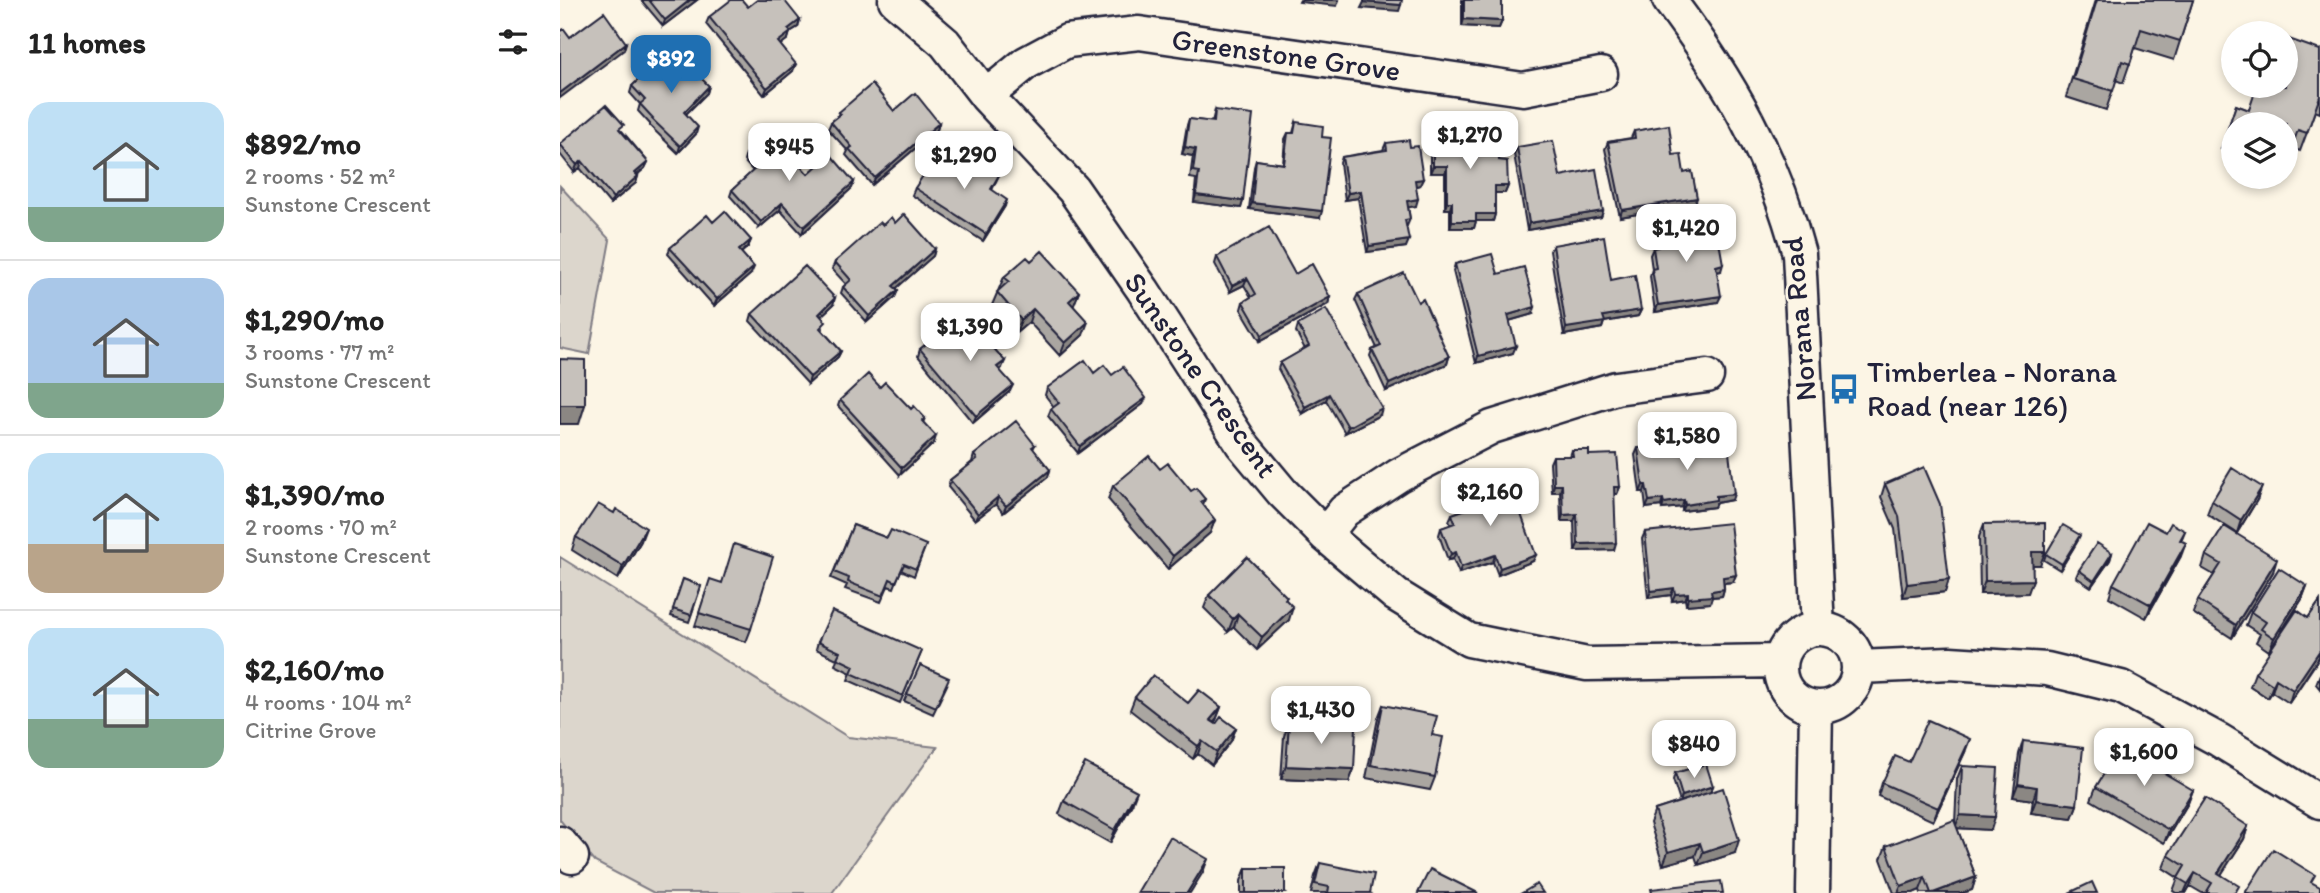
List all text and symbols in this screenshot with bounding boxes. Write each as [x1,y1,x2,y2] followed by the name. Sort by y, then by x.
[1169,20,1403,89] street label: Greenstone Grove
[2221,21,2298,189] map controls
[2221,21,2298,98] button: locate
[494,23,532,61] icon: filters
[28,24,146,61] text: 11 homes
[630,36,712,95] pin: $892
[647,44,695,72] text: $892
[1413,111,1527,171] pin: $1,270
[2221,112,2298,189] button: layers
[1437,120,1503,148] text: $1,270
[748,124,830,183] pin: $945
[245,125,361,162] text: $892/mo
[84,130,168,214] icon: home
[764,132,814,160] text: $945
[907,132,1021,191] pin: $1,290
[931,140,997,168] text: $1,290
[245,162,395,190] text: 2 rooms · 52 m²
[245,190,431,218] text: Sunstone Crescent
[1629,204,1743,264] pin: $1,420
[1652,213,1720,241] text: $1,420
[1773,235,1824,403] street label: Norana Road
[1117,265,1286,485] street label: Sunstone Crescent
[245,301,384,338] text: $1,290/mo
[913,304,1027,363] pin: $1,390
[84,306,168,390] icon: home
[937,312,1003,340] text: $1,390
[245,338,395,366] text: 3 rooms · 77 m²
[1867,353,2118,424] place label: Timberlea - Norana Road (near 126)
[245,366,431,394] text: Sunstone Crescent
[1827,372,1861,406] bus stop icon: Timberlea - Norana Road (near 126)
[1630,412,1744,472] pin: $1,580
[1654,421,1720,449] text: $1,580
[1433,468,1547,528] pin: $2,160
[245,476,385,513] text: $1,390/mo
[1457,477,1523,505] text: $2,160
[84,481,168,565] icon: home
[245,513,397,541] text: 2 rooms · 70 m²
[245,541,431,569] text: Sunstone Crescent
[245,651,384,688] text: $2,160/mo
[84,656,168,740] icon: home
[1264,686,1378,746] pin: $1,430
[245,688,412,716] text: 4 rooms · 104 m²
[1287,695,1355,723] text: $1,430
[245,716,377,744] text: Citrine Grove
[1653,720,1735,780] pin: $840
[2087,728,2201,788] pin: $1,600
[1668,729,1720,757] text: $840
[2110,737,2178,765] text: $1,600

